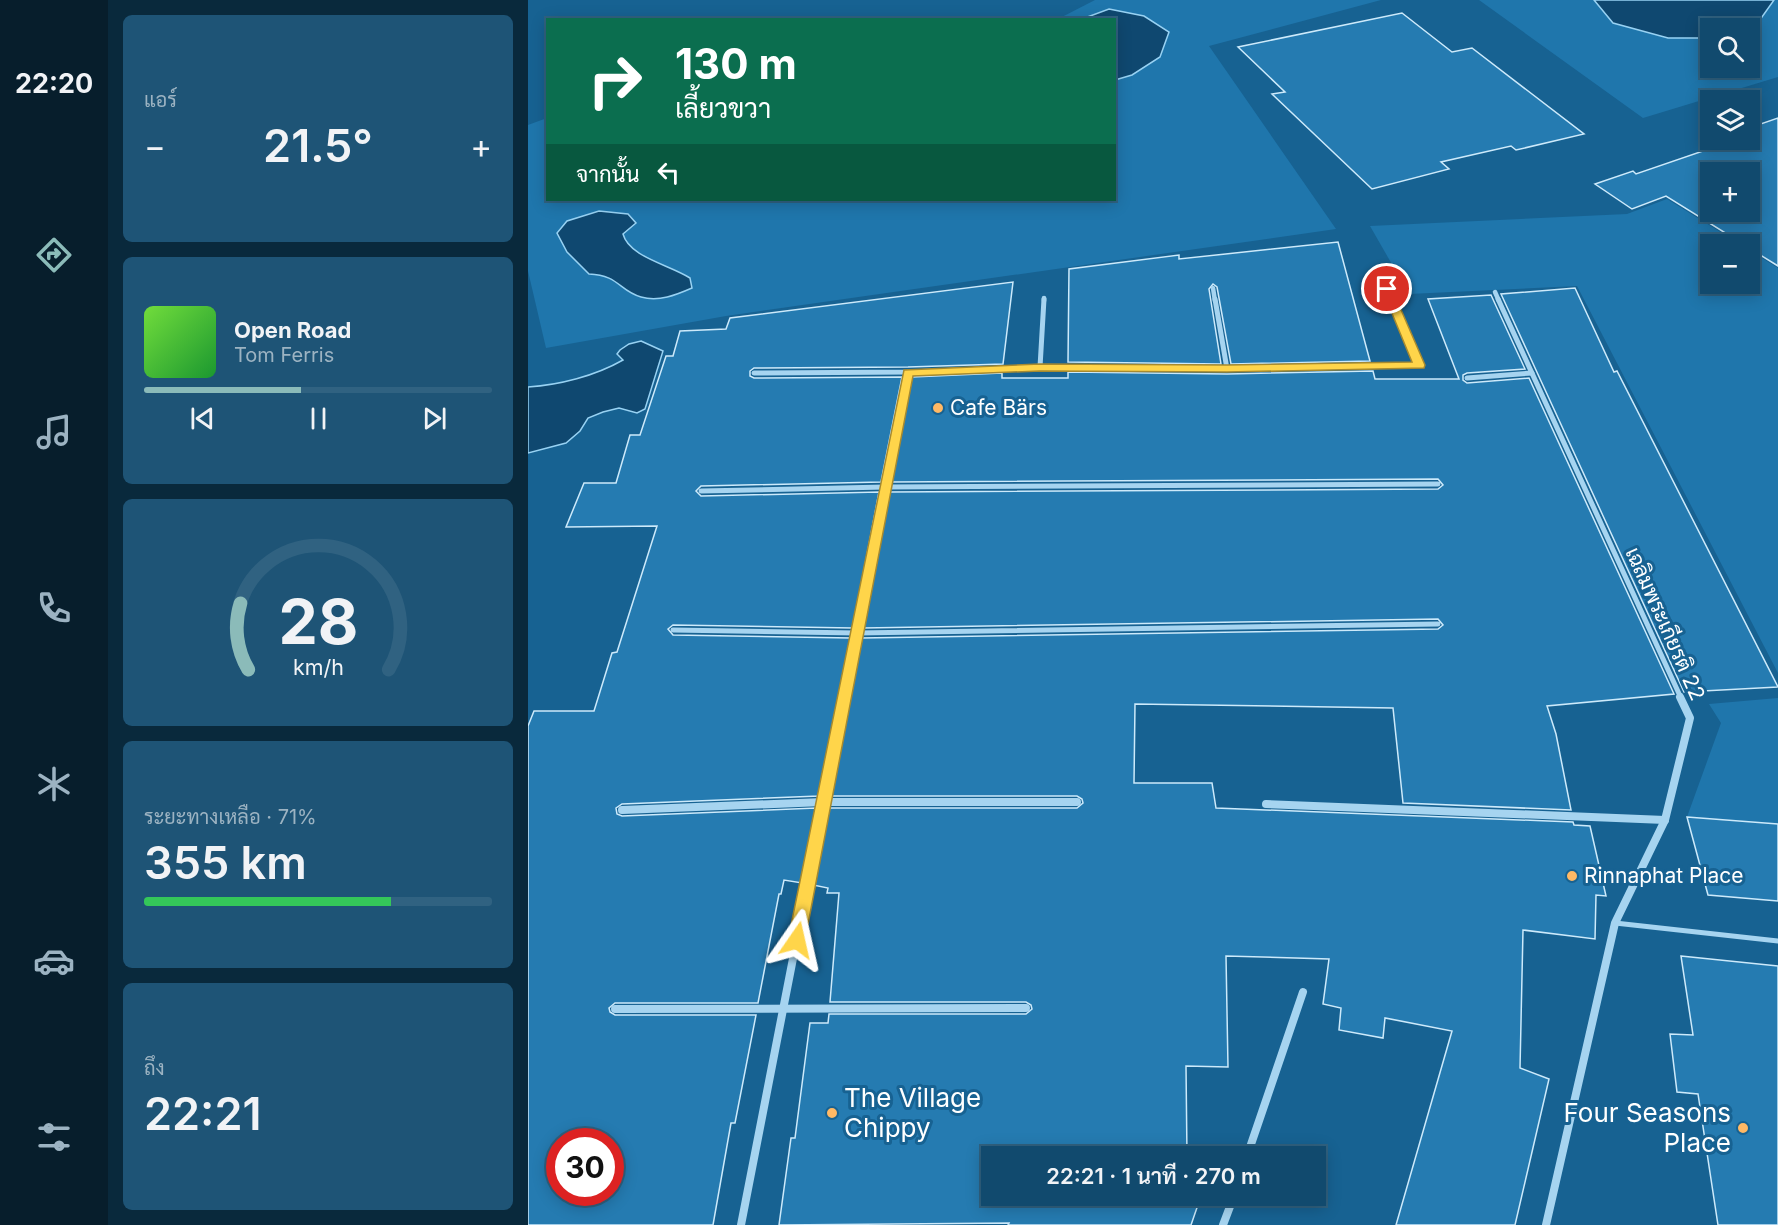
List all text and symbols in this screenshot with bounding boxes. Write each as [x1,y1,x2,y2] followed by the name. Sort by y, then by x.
[1700,18,1760,294] map controls
[1700,18,1760,78] button: search
[675,38,797,89] text: 130 m
[576,42,654,120] icon: right
[15,67,93,100] text: 22:20
[144,88,177,112] text: แอร์
[1700,90,1760,150] button: layers
[675,92,771,125] text: เลี้ยวขวา
[263,118,373,173] text: 21.5°
[144,126,166,166] text: −
[470,126,492,166] text: +
[652,156,685,189] icon: left
[576,161,640,187] text: จากนั้น
[1700,162,1760,222] button: +
[33,234,75,276] icon: directions
[1700,234,1760,294] button: −
[1361,263,1412,314] pin
[1370,272,1403,305] icon: arrive
[234,317,351,343] text: Open Road
[234,343,334,367] text: Tom Ferris
[950,395,1047,420] place label: Cafe Bärs
[931,401,945,415] marker: Cafe Bärs
[186,402,219,435] icon: previous
[302,402,335,435] icon: pause
[418,402,451,435] icon: next
[33,411,75,453] icon: music
[1620,543,1710,704] street label: เฉลิมพระเกียรติ 22
[278,584,358,659] text: 28
[33,587,75,629] icon: phone
[293,654,343,680] text: km/h
[33,763,75,805] icon: climate
[144,805,317,829] text: ระยะทางเหลือ · 71%
[144,835,307,890] text: 355 km
[1584,863,1744,888] place label: Rinnaphat Place
[1565,869,1579,883] marker: Rinnaphat Place
[765,908,829,972] position arrow
[33,940,75,982] icon: car
[144,1056,165,1080] text: ถึง
[844,1082,981,1143] place label: The Village Chippy
[144,1086,262,1141] text: 22:21
[1564,1097,1731,1158] place label: Four Seasons Place
[825,1106,839,1120] marker: The Village Chippy
[33,1116,75,1158] icon: filters
[1736,1121,1750,1135] marker: Four Seasons Place
[546,1128,624,1206] speed limit sign: 30
[1046,1163,1261,1189] text: 22:21 · 1 นาที · 270 m

